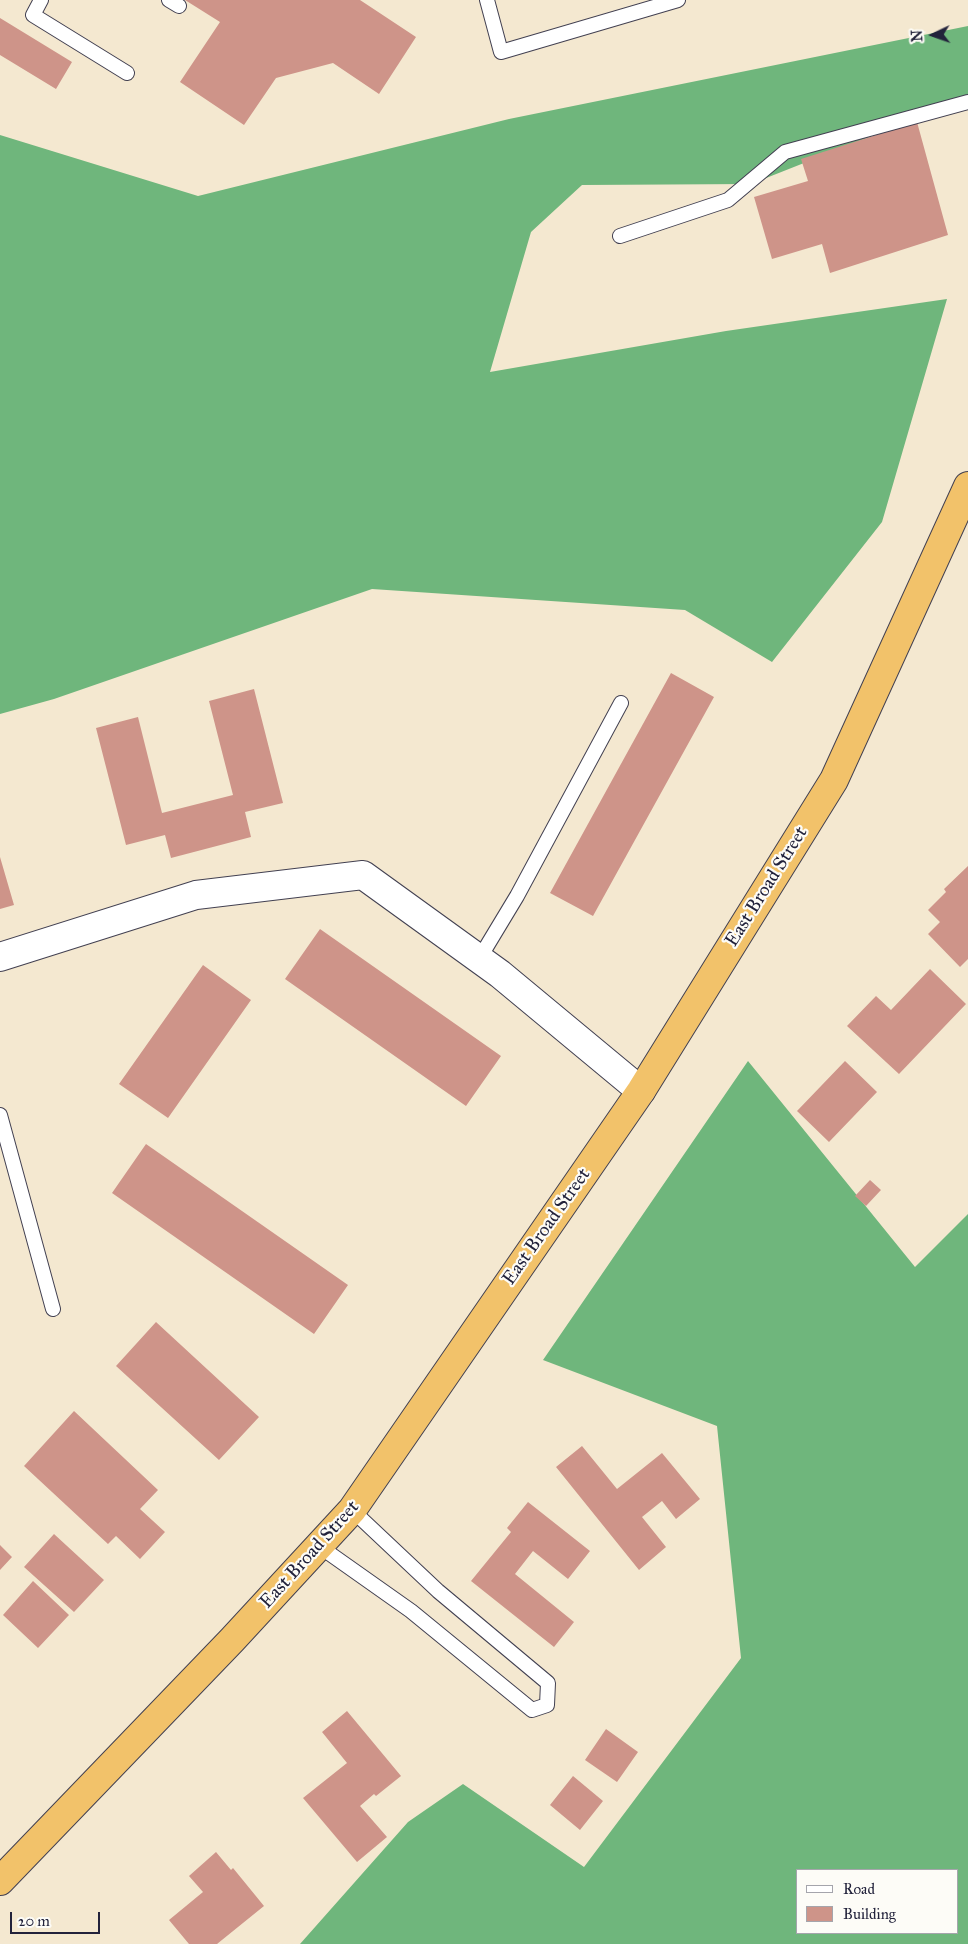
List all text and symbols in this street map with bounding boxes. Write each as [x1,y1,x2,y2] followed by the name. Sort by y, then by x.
[908,10,958,60] north arrow
[909,29,926,42] text: N
[721,823,813,951] street label: East Broad Street
[498,1164,596,1290] street label: East Broad Street
[256,1496,364,1614] street label: East Broad Street
[796,1869,958,1934] legend
[843,1880,875,1898] text: Road
[12,1902,102,1934] scale bar
[843,1905,896,1923] text: Building
[18,1912,50,1930] text: 20 m

